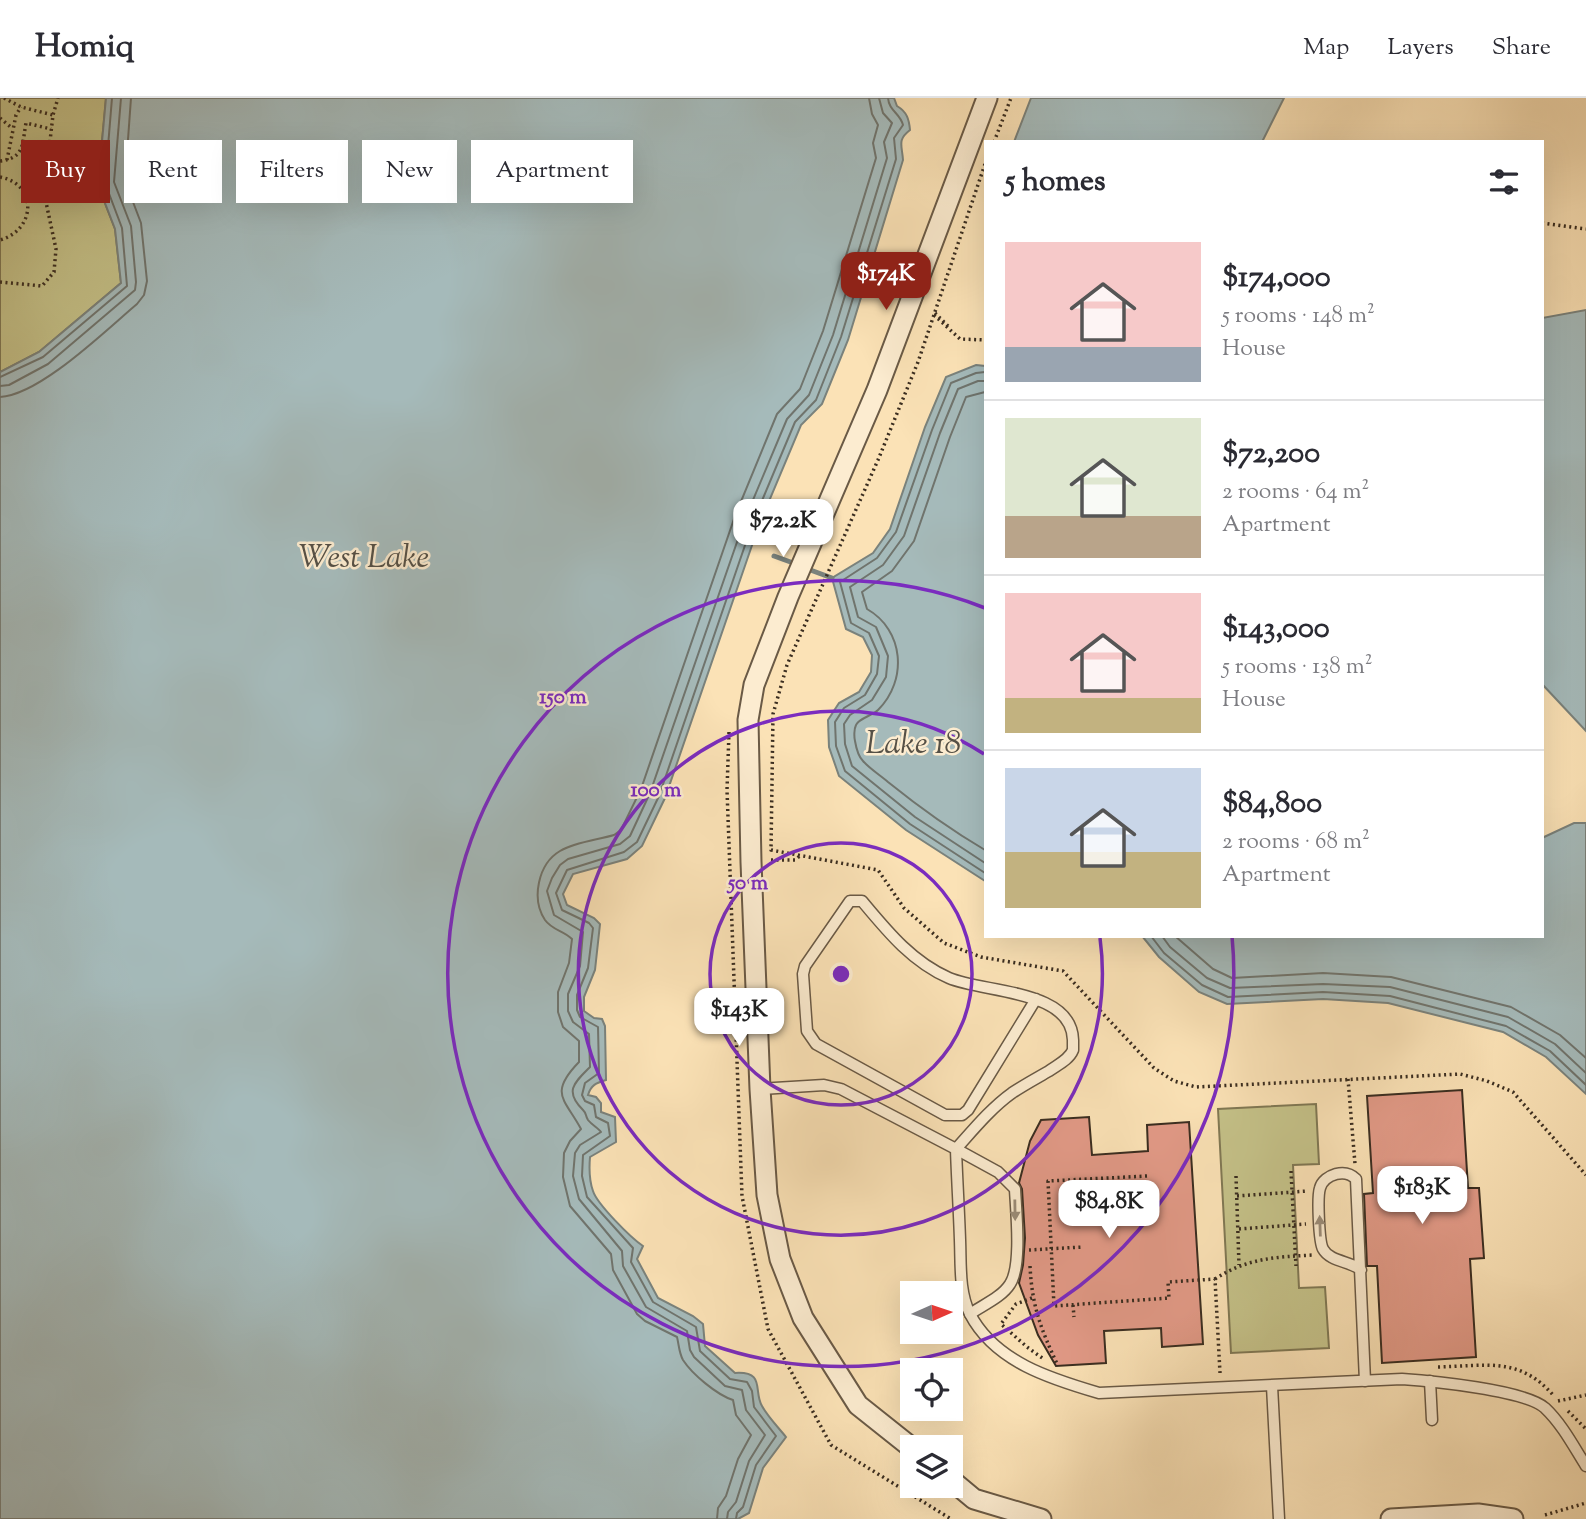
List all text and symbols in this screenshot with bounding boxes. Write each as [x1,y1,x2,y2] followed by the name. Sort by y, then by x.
[35,24,134,72] text: Homiq
[1303,31,1349,65] text: Map
[1387,31,1454,65] text: Layers
[1492,31,1551,65] text: Share
[21,140,110,203] chip: Buy
[124,140,222,203] chip: Rent
[236,140,348,203] chip: Filters
[362,140,457,203] chip: New
[471,140,633,203] chip: Apartment
[1005,161,1106,204] text: 5 homes
[1485,163,1523,201] icon: filters
[837,252,935,312] pin: $174K
[1222,257,1331,300] text: $174,000
[857,258,915,291] text: $174K
[1061,270,1145,354] icon: home
[1222,300,1375,333] text: 5 rooms · 148 m²
[1222,333,1286,366] text: House
[1222,433,1320,476] text: $72,200
[1061,446,1145,530] icon: home
[1222,476,1369,509] text: 2 rooms · 64 m²
[726,500,840,559] pin: $72.2K
[749,505,817,538] text: $72.2K
[1222,509,1331,542] text: Apartment
[299,536,429,582] water label: West Lake
[1222,608,1330,651] text: $143,000
[1061,621,1145,705] icon: home
[1222,651,1373,684] text: 5 rooms · 138 m²
[539,683,587,713] text: 150 m
[1222,684,1286,717] text: House
[865,722,961,768] water label: Lake 18
[631,776,682,806] text: 100 m
[1222,783,1322,826] text: $84,800
[1061,796,1145,880] icon: home
[1222,826,1370,859] text: 2 rooms · 68 m²
[1222,859,1331,892] text: Apartment
[726,869,769,899] text: 50 m
[829,962,853,986] centre of rings
[690,988,788,1048] pin: $143K
[710,994,768,1027] text: $143K
[1373,1166,1471,1226] pin: $183K
[1393,1172,1451,1205] text: $183K
[1052,1180,1166,1240] pin: $84.8K
[1074,1186,1144,1219] text: $84.8K
[1010,1199,1021,1221] one-way arrow
[1315,1215,1326,1237] one-way arrow
[900,1281,962,1344] north arrow
[900,1281,963,1498] map controls
[900,1358,963,1421] button: locate
[900,1435,963,1498] button: layers

